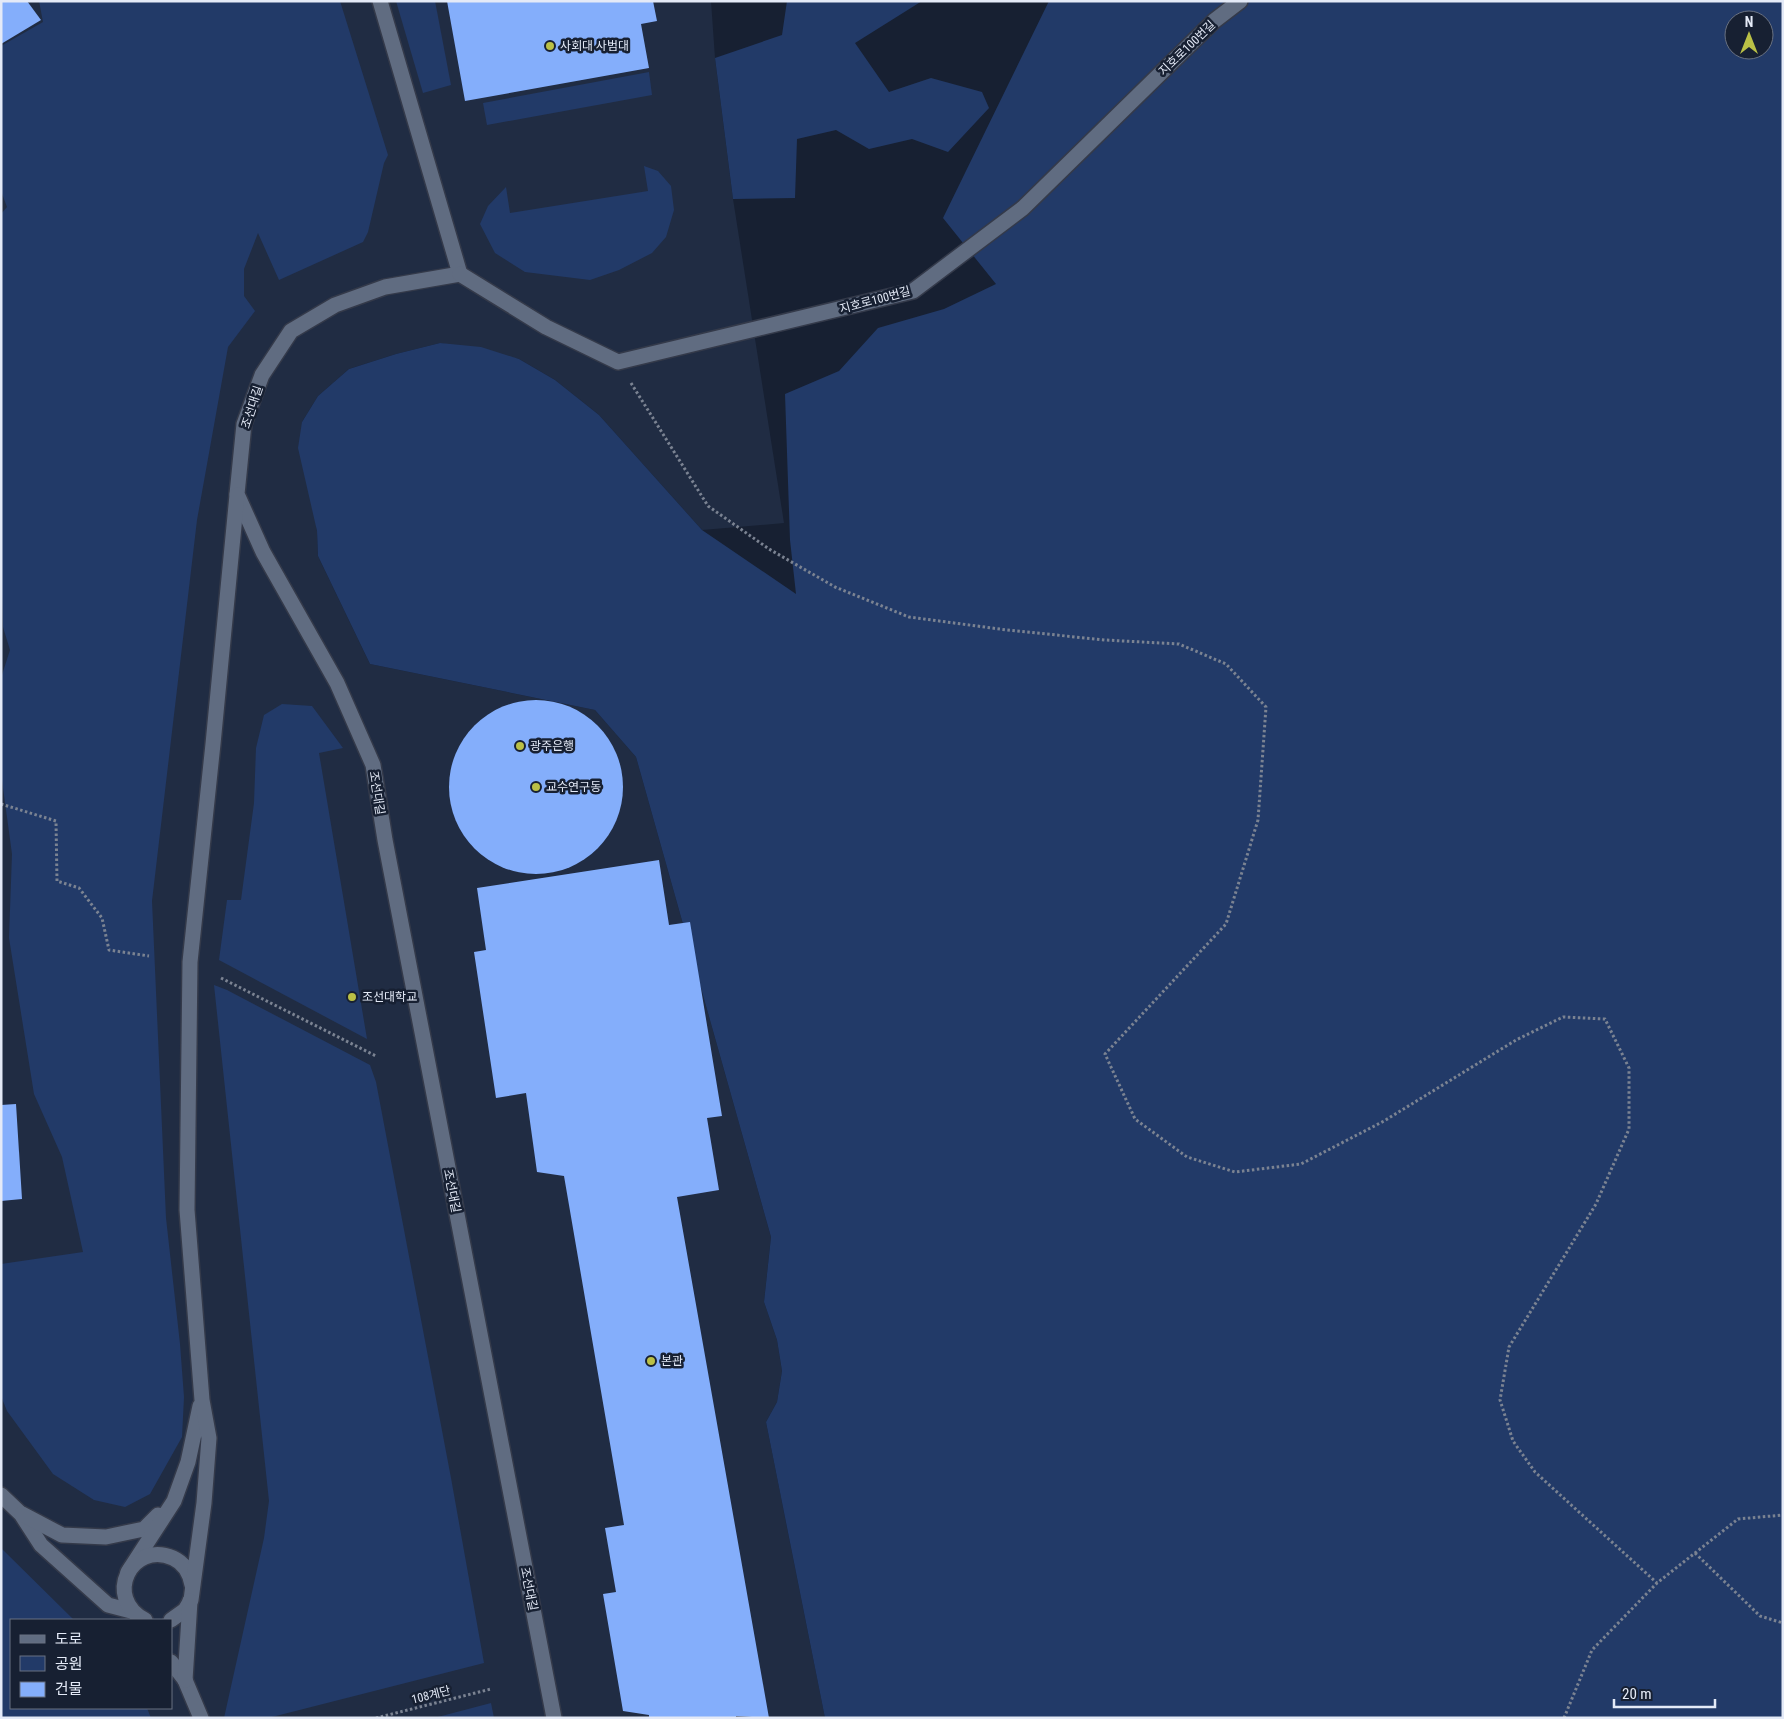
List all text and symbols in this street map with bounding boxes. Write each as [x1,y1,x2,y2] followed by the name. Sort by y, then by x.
[1724,10,1774,60] north arrow
[1745,14,1753,30] text: N
[1156,18,1218,78] street label: 지호로100번길
[560,39,629,53] place label: 사회대 사범대
[544,40,556,52] marker: 사회대 사범대
[838,284,912,316] street label: 지호로100번길
[239,384,265,430] street label: 조선대길
[530,739,574,753] place label: 광주은행
[514,740,526,752] marker: 광주은행
[367,770,387,816] street label: 조선대길
[546,780,601,794] place label: 교수연구동
[530,781,542,793] marker: 교수연구동
[362,990,417,1004] place label: 조선대학교
[346,991,358,1003] marker: 조선대학교
[441,1168,463,1214] street label: 조선대길
[661,1354,683,1368] place label: 본관
[645,1355,657,1367] marker: 본관
[518,1566,540,1612] street label: 조선대길
[10,1619,172,1709] legend
[55,1630,83,1648] text: 도로
[55,1655,83,1673] text: 공원
[1614,1676,1715,1708] scale bar
[55,1680,83,1698] text: 건물
[410,1683,452,1707] street label: 108계단
[1622,1685,1652,1703] text: 20 m

